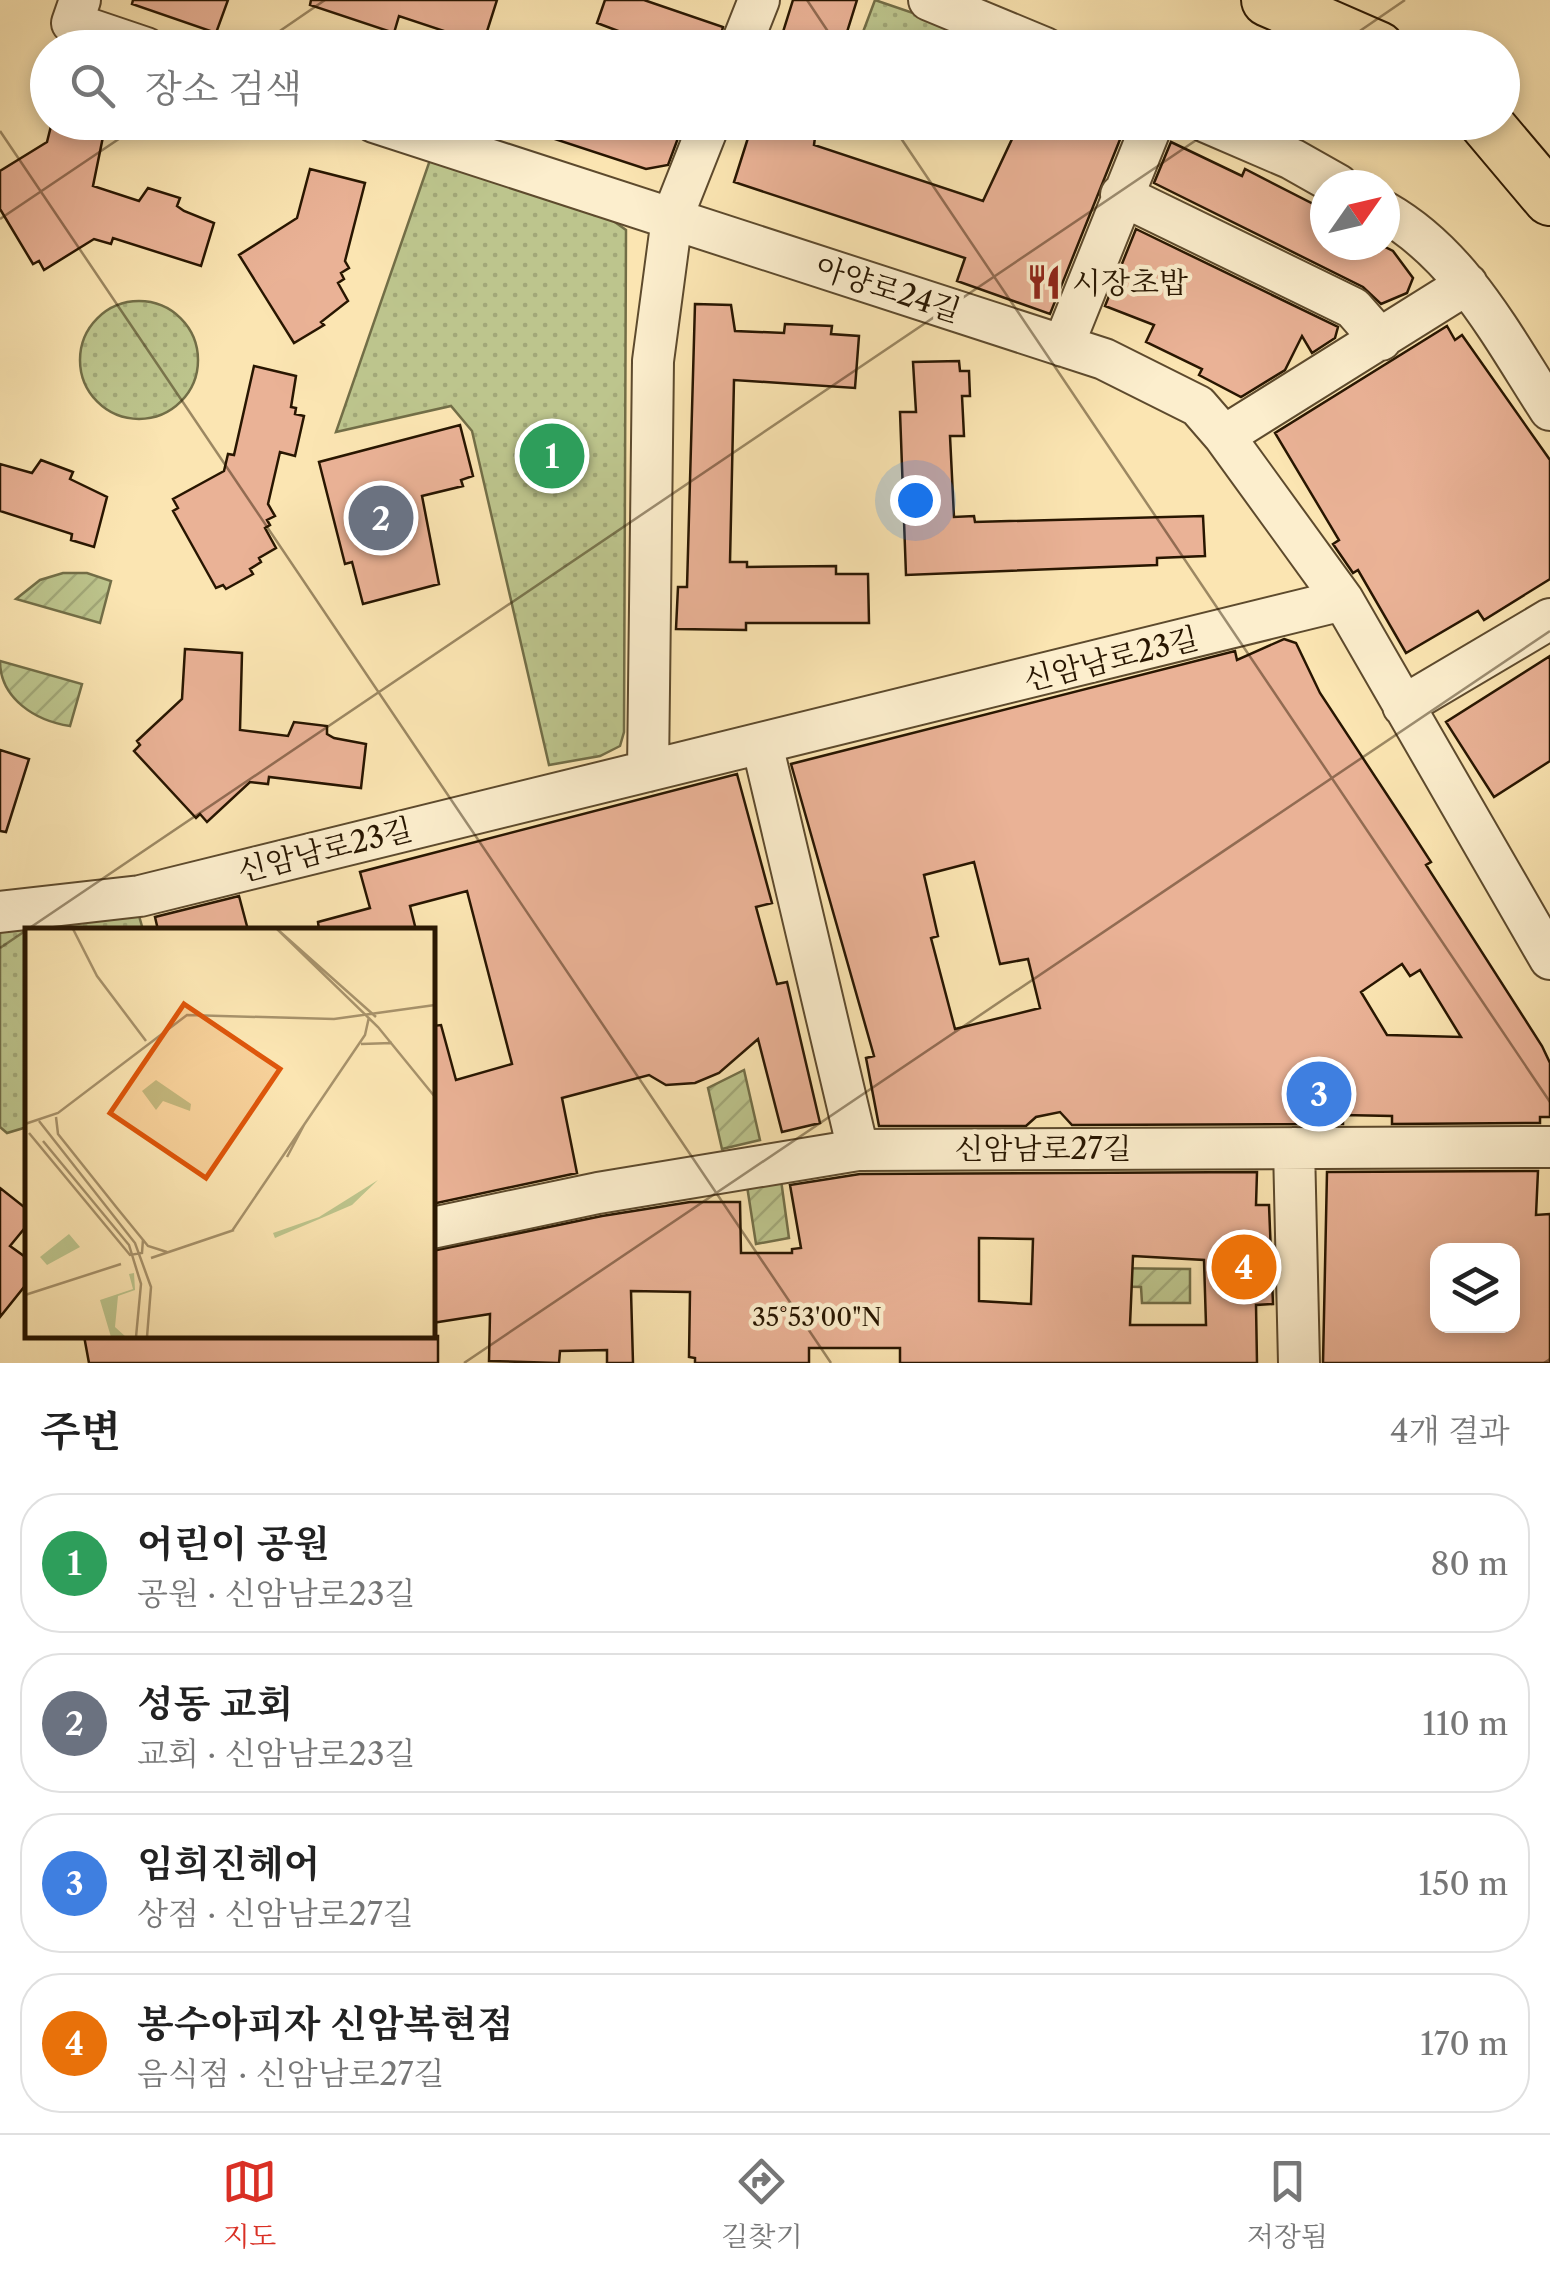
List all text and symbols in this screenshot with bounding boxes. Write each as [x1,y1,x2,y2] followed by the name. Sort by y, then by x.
[30,30,1520,140] search box
[65,58,120,113] icon: search
[145,65,302,112] text: 장소 검색
[1310,170,1400,260] north arrow
[811,248,965,330] street label: 아양로24길
[1025,263,1063,301] restaurant icon: 시장초밥
[1072,264,1188,301] place label: 시장초밥
[520,418,584,494] pin: 1
[890,475,941,526] your location
[348,480,414,556] pin: 2
[1020,619,1202,699] street label: 신암남로23길
[234,810,416,890] street label: 신암남로23길
[25,928,435,1338] inset map
[1286,1056,1352,1132] pin: 3
[955,1130,1131,1167] street label: 신암남로27길
[1212,1230,1276,1304] pin: 4
[1430,1243,1520,1333] map controls
[1430,1243,1520,1333] button: layers
[752,1302,882,1333] text: 35°53'00"N
[40,1405,121,1457] text: 주변
[1390,1411,1510,1450] text: 4개 결과
[137,1520,330,1567] text: 어린이 공원
[67,1544,82,1583] text: 1
[1430,1544,1508,1583] text: 80 m
[137,1574,415,1613] text: 공원 · 신암남로23길
[137,1680,293,1727] text: 성동 교회
[65,1704,84,1743] text: 2
[1422,1704,1508,1743] text: 110 m
[137,1734,415,1773] text: 교회 · 신암남로23길
[137,1840,321,1887] text: 임희진헤어
[65,1864,84,1903] text: 3
[1419,1864,1508,1903] text: 150 m
[137,1894,414,1933] text: 상점 · 신암남로27길
[137,2000,514,2047] text: 봉수아피자 신암복현점
[65,2024,84,2063] text: 4
[1420,2024,1508,2063] text: 170 m
[137,2054,445,2093] text: 음식점 · 신암남로27길
[222,2154,277,2254] tab: 지도
[721,2154,802,2254] tab: 길찾기
[1247,2154,1328,2254] tab: 저장됨

